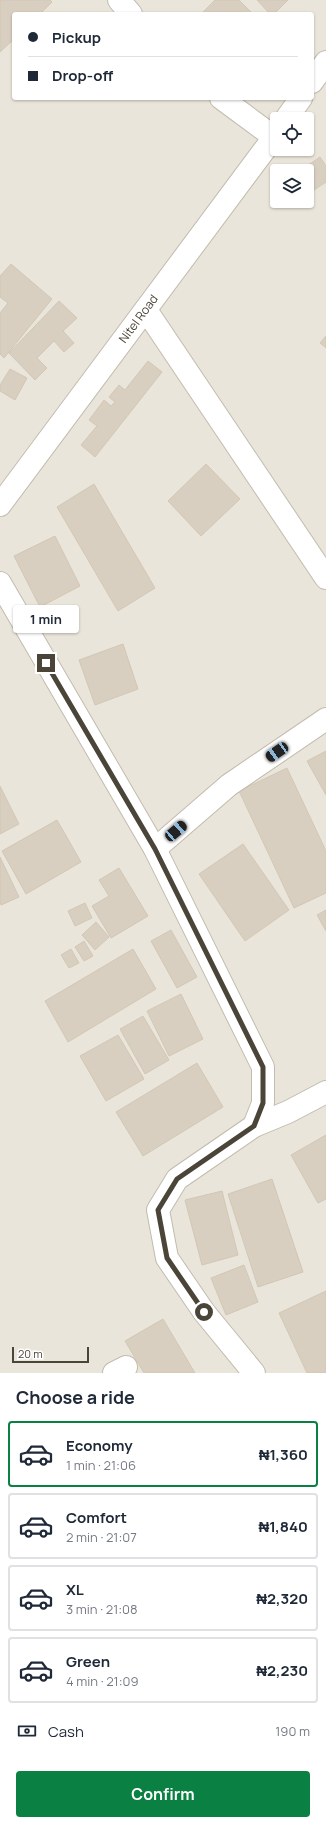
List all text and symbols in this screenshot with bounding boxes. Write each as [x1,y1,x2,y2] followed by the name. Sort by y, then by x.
[52,27,101,48] text: Pickup
[52,65,113,86] text: Drop-off
[270,112,314,208] map controls
[270,112,314,156] button: locate
[270,164,314,208] button: layers
[115,291,162,346] street label: Nitel Road
[13,605,79,633] callout: 1 min
[30,610,62,628] text: 1 min
[37,654,55,672] route end
[264,740,290,764] car
[163,819,189,843] car
[195,1303,213,1321] route start
[12,1345,89,1364] scale bar
[18,1346,43,1361] text: 20 m
[16,1385,135,1409] text: Choose a ride
[66,1435,133,1456] text: Economy
[18,1436,54,1472] icon: car
[259,1444,308,1465] text: ₦1,360
[66,1456,136,1474] text: 1 min · 21:06
[66,1507,127,1528] text: Comfort
[18,1508,54,1544] icon: car
[258,1516,308,1537] text: ₦1,840
[66,1528,137,1546] text: 2 min · 21:07
[66,1579,84,1600] text: XL
[18,1580,54,1616] icon: car
[256,1588,308,1609] text: ₦2,320
[66,1600,138,1618] text: 3 min · 21:08
[66,1651,110,1672] text: Green
[18,1652,54,1688] icon: car
[256,1660,308,1681] text: ₦2,230
[66,1672,139,1690] text: 4 min · 21:09
[16,1720,38,1742] icon: cash
[48,1721,84,1742] text: Cash
[275,1722,310,1740] text: 190 m
[16,1771,310,1817] button: Confirm

